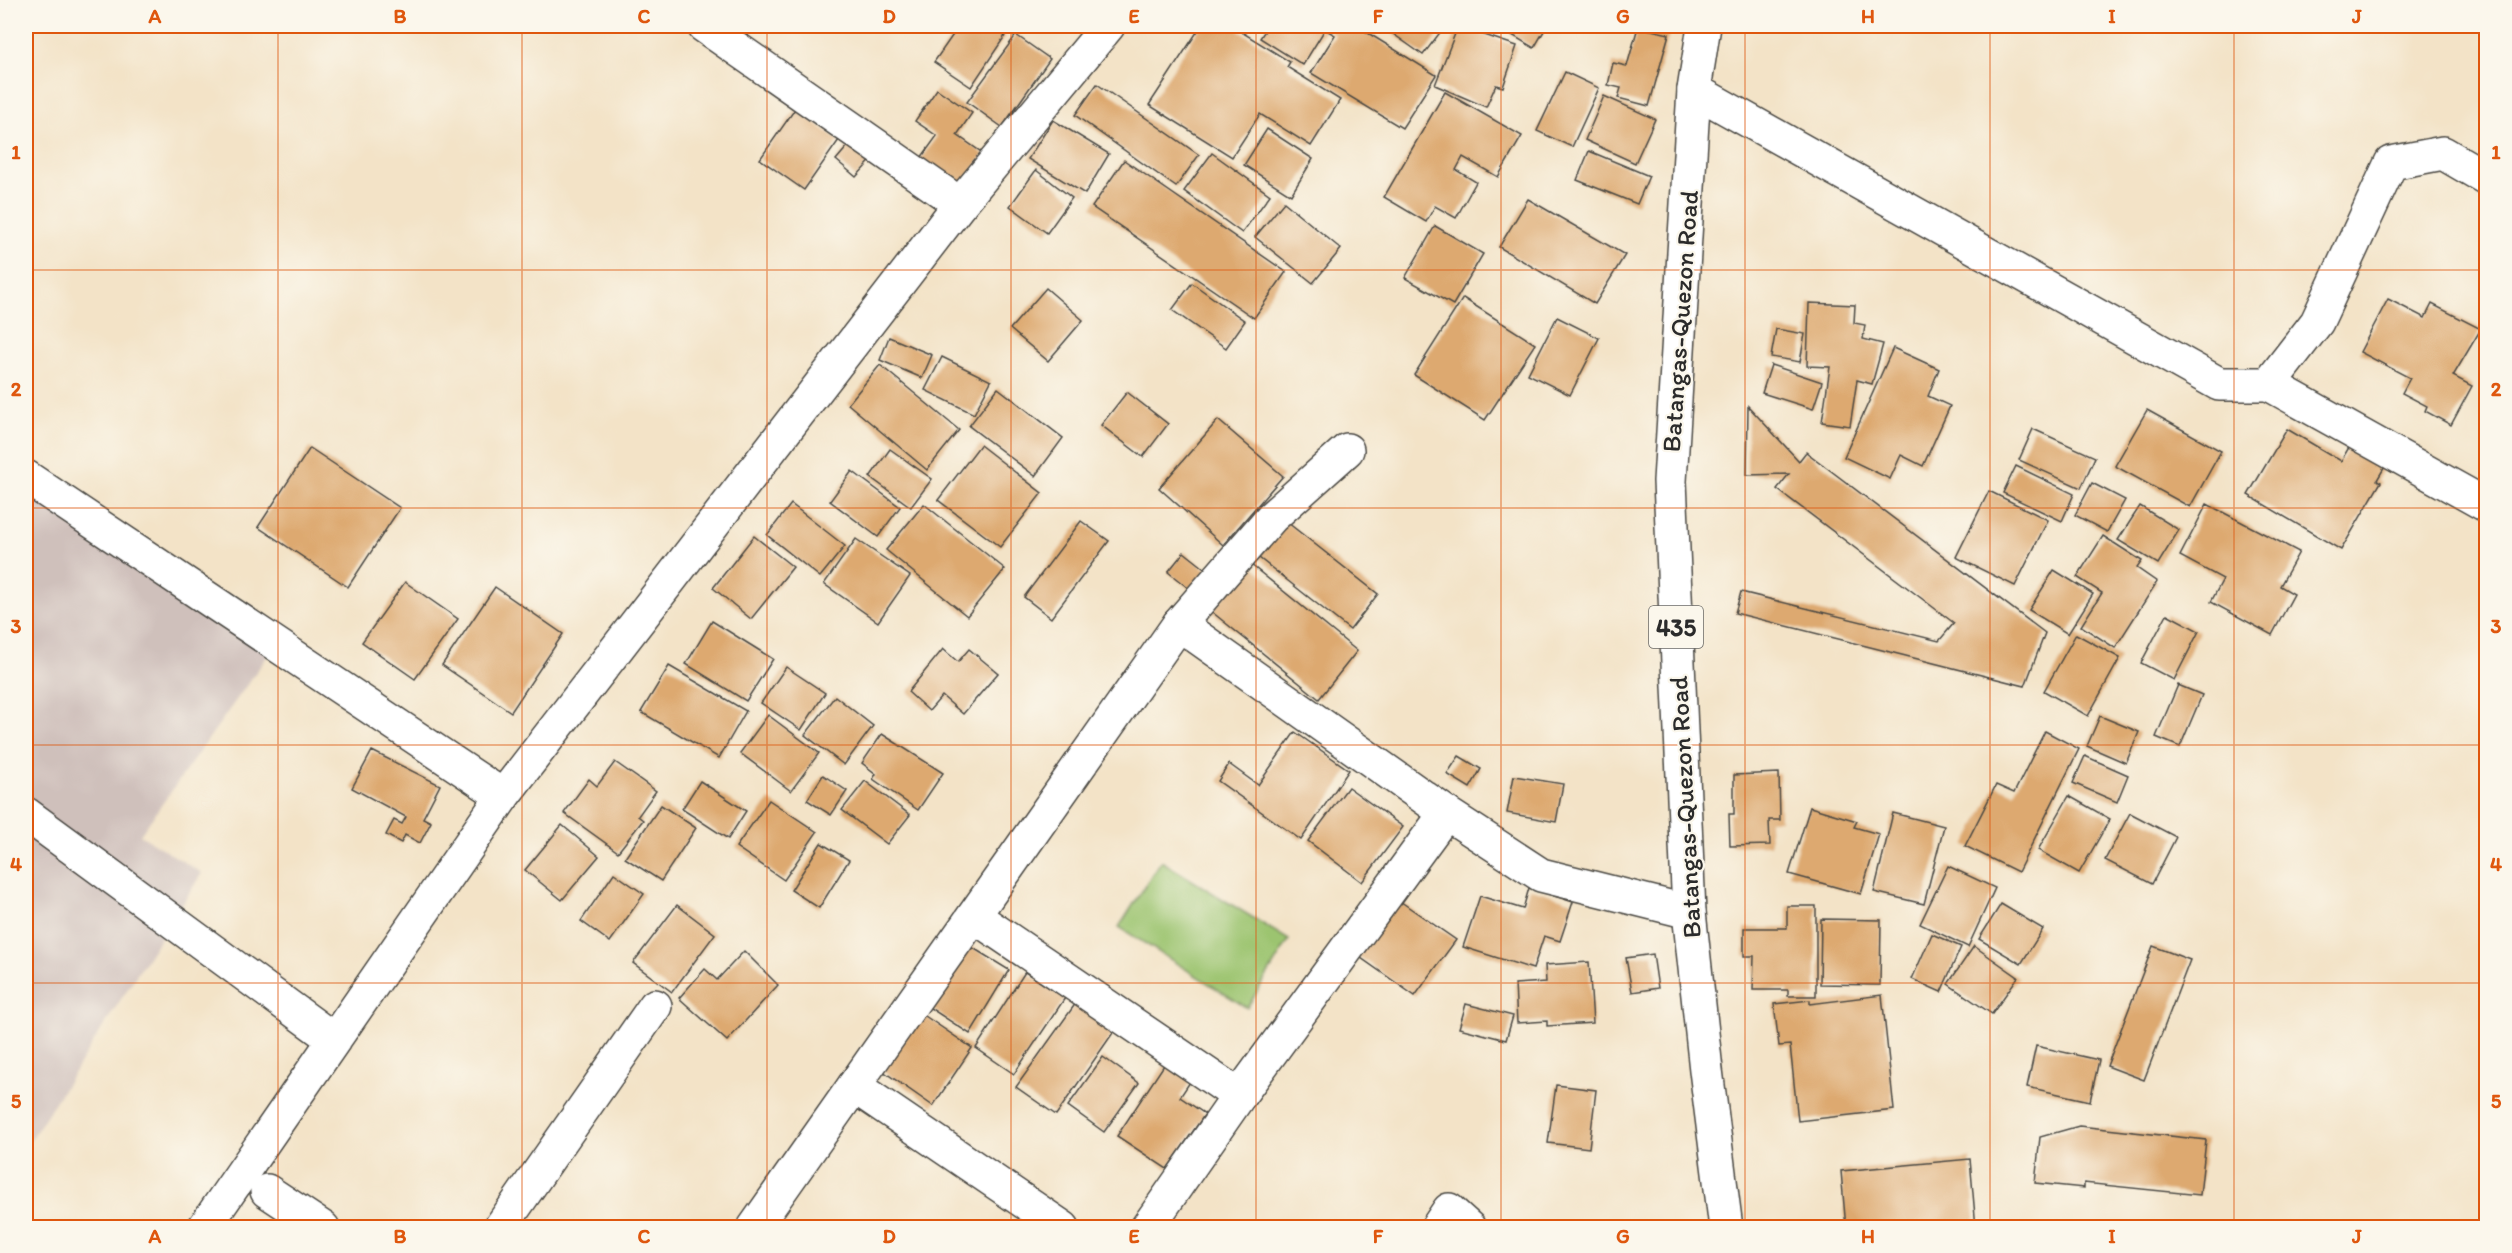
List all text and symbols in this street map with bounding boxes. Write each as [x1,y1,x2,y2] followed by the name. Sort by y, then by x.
[148,4,162,28] text: A
[394,4,407,28] text: B
[638,4,651,28] text: C
[882,4,896,28] text: D
[1128,4,1140,28] text: E
[1373,4,1384,28] text: F
[1616,4,1630,28] text: G
[1861,4,1875,28] text: H
[2108,4,2116,28] text: I
[2351,4,2362,28] text: J
[11,140,21,164] text: 1
[2491,140,2501,164] text: 1
[1655,188,1705,453] street label: Batangas-Quezon Road
[11,377,22,401] text: 2
[2491,377,2502,401] text: 2
[1649,606,1703,648] road number: 435
[11,614,22,638] text: 3
[2491,614,2502,638] text: 3
[1662,674,1708,939] street label: Batangas-Quezon Road
[10,852,22,876] text: 4
[2490,852,2502,876] text: 4
[11,1089,22,1113] text: 5
[2491,1089,2502,1113] text: 5
[148,1224,162,1248] text: A
[394,1224,407,1248] text: B
[638,1224,651,1248] text: C
[882,1224,896,1248] text: D
[1128,1224,1140,1248] text: E
[1373,1224,1384,1248] text: F
[1616,1224,1630,1248] text: G
[1861,1224,1875,1248] text: H
[2108,1224,2116,1248] text: I
[2351,1224,2362,1248] text: J

